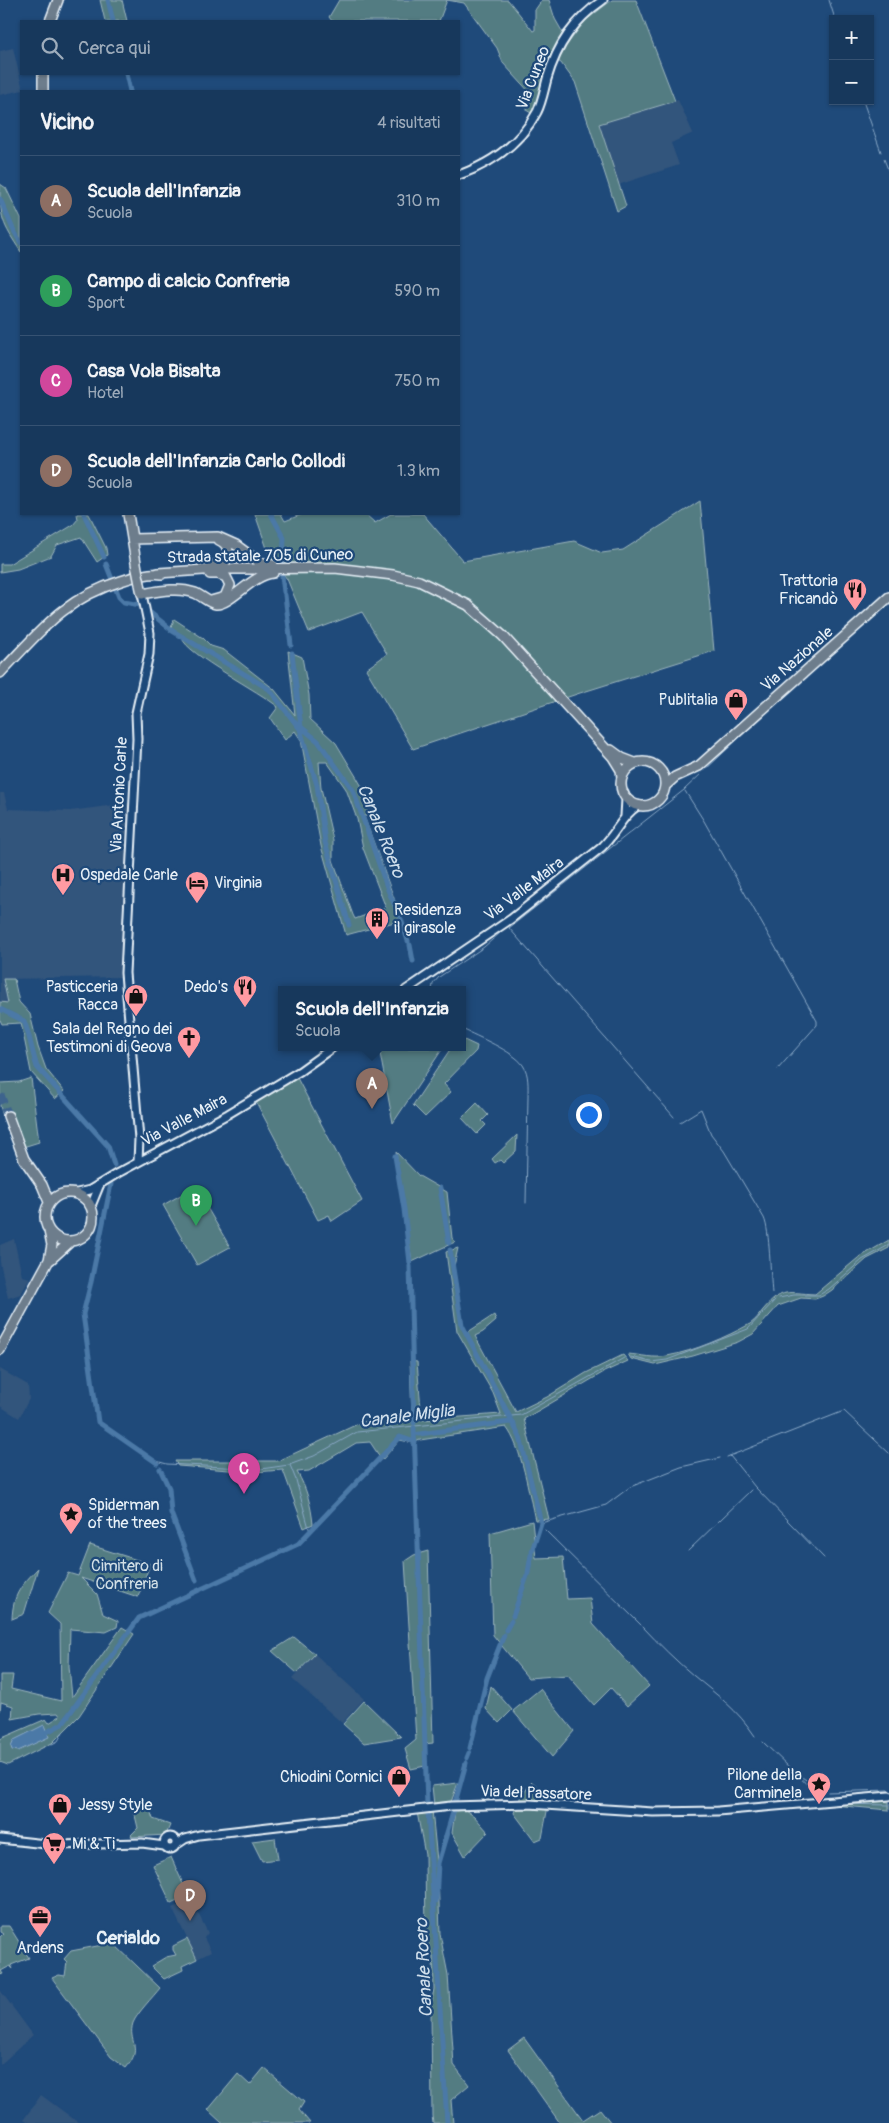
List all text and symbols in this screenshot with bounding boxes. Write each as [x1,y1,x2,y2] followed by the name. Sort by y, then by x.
[829,15,874,105] map controls
[829,15,874,60] button: +
[20,20,460,75] search box
[38,34,66,62] icon: search
[78,36,150,60] text: Cerca qui
[512,43,554,113] street label: Via Cuneo
[829,60,874,105] button: −
[40,109,94,136] text: Vicino
[377,113,440,133] text: 4 risultati
[87,179,241,203] text: Scuola dell'Infanzia
[51,191,61,211] text: A
[396,191,440,211] text: 310 m
[87,203,132,223] text: Scuola
[87,269,290,293] text: Campo di calcio Confreria
[51,281,61,301] text: B
[394,281,440,301] text: 590 m
[87,293,125,313] text: Sport
[87,359,221,383] text: Casa Vola Bisalta
[51,371,61,391] text: C
[394,371,440,391] text: 750 m
[87,383,124,403] text: Hotel
[87,449,345,473] text: Scuola dell'Infanzia Carlo Collodi
[51,461,61,481] text: D
[397,461,440,481] text: 1.3 km
[87,473,132,493] text: Scuola
[167,544,354,568] street label: Strada statale 705 di Cuneo
[779,571,838,609] place label: Trattoria Fricandò
[842,577,868,611] restaurant icon: Trattoria Fricandò
[757,622,837,696] street label: Via Nazionale
[723,687,749,721] shop icon: Publitalia
[659,690,718,710] place label: Publitalia
[106,736,132,854] street label: Via Antonio Carle
[352,781,411,883] water label: Canale Roero
[480,853,568,925] street label: Via Valle Maira
[50,862,76,896] hospital icon: Ospedale Carle
[80,865,178,885] place label: Ospedale Carle
[184,870,210,904] hotel icon: Virginia
[214,873,262,893] place label: Virginia
[394,900,462,938] place label: Residenza il girasole
[364,906,390,940] building icon: Residenza il girasole
[232,974,258,1008] restaurant icon: Dedo's
[46,977,118,1015] place label: Pasticceria Racca
[184,977,228,997] place label: Dedo's
[123,983,149,1017] shop icon: Pasticceria Racca
[278,986,466,1051] popup
[295,997,449,1021] text: Scuola dell'Infanzia
[46,1019,172,1057] place label: Sala del Regno dei Testimoni di Geova
[295,1021,340,1041] text: Scuola
[176,1025,202,1059] church icon: Sala del Regno dei Testimoni di Geova
[356,1068,388,1109] pin: A
[138,1089,230,1151] street label: Via Valle Maira
[576,1102,602,1128] your location
[180,1185,212,1226] pin: B
[358,1399,457,1433] water label: Canale Miglia
[228,1453,260,1494] pin: C
[88,1495,167,1533] place label: Spiderman of the trees
[58,1501,84,1535] place icon: Spiderman of the trees
[91,1556,163,1594] park label: Cimitero di Confreria
[386,1764,412,1798] shop icon: Chiodini Cornici
[727,1765,802,1803] place label: Pilone della Carminela
[280,1767,382,1787] place label: Chiodini Cornici
[806,1771,832,1805] place icon: Pilone della Carminela
[480,1781,592,1805] street label: Via del Passatore
[47,1792,73,1826] shop icon: Jessy Style
[78,1795,153,1815] place label: Jessy Style
[41,1831,67,1865] supermarket icon: Mi & Ti
[72,1834,115,1854] place label: Mi & Ti
[174,1880,206,1921] pin: D
[27,1904,53,1938] office icon: Ardens
[410,1917,438,2018] water label: Canale Roero
[96,1926,161,1950] district label: Cerialdo
[16,1938,64,1958] place label: Ardens

